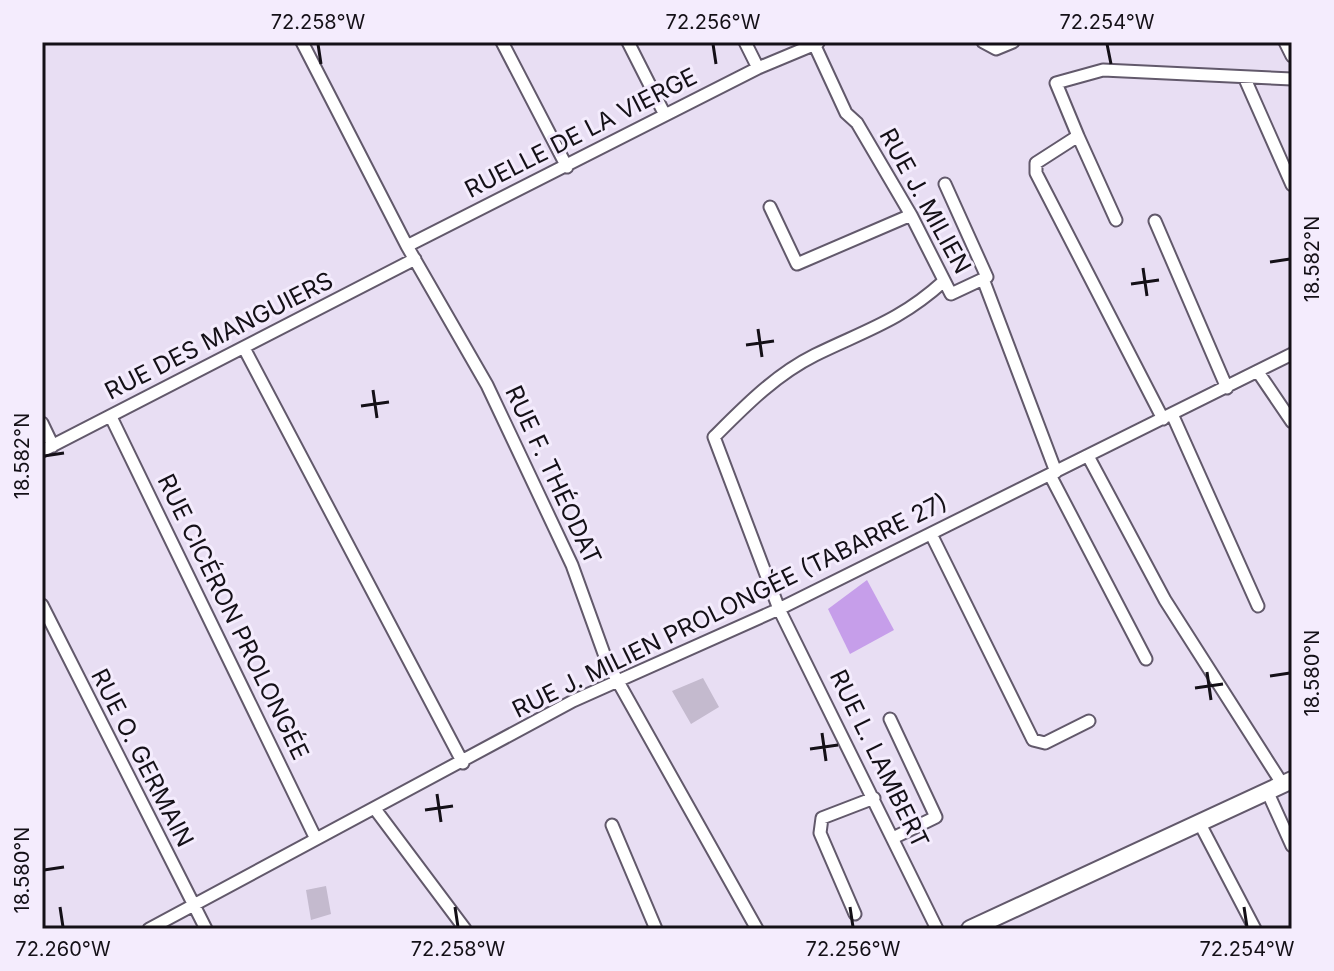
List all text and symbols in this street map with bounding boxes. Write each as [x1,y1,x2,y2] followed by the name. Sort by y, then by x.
[271,10,366,34] text: 72.258°W
[666,10,761,34] text: 72.256°W
[1060,10,1155,34] text: 72.254°W
[460,61,702,204] street label: RUELLE DE LA VIERGE
[874,123,977,278] street label: RUE J. MILIEN
[1300,216,1324,302] text: 18.582°N
[100,265,338,406] street label: RUE DES MANGUIERS
[499,380,609,569] street label: RUE F. THÉODAT
[10,413,34,499] text: 18.582°N
[152,469,316,764] street label: RUE CICÉRON PROLONGÉE
[507,486,952,724] street label: RUE J. MILIEN PROLONGÉE (TABARRE 27)
[1300,630,1324,716] text: 18.580°N
[85,664,200,852] street label: RUE O. GERMAIN
[824,665,935,853] street label: RUE L. LAMBERT
[10,827,34,913] text: 18.580°N
[15,937,111,961] text: 72.260°W
[411,937,506,961] text: 72.258°W
[806,937,901,961] text: 72.256°W
[1200,937,1295,961] text: 72.254°W

